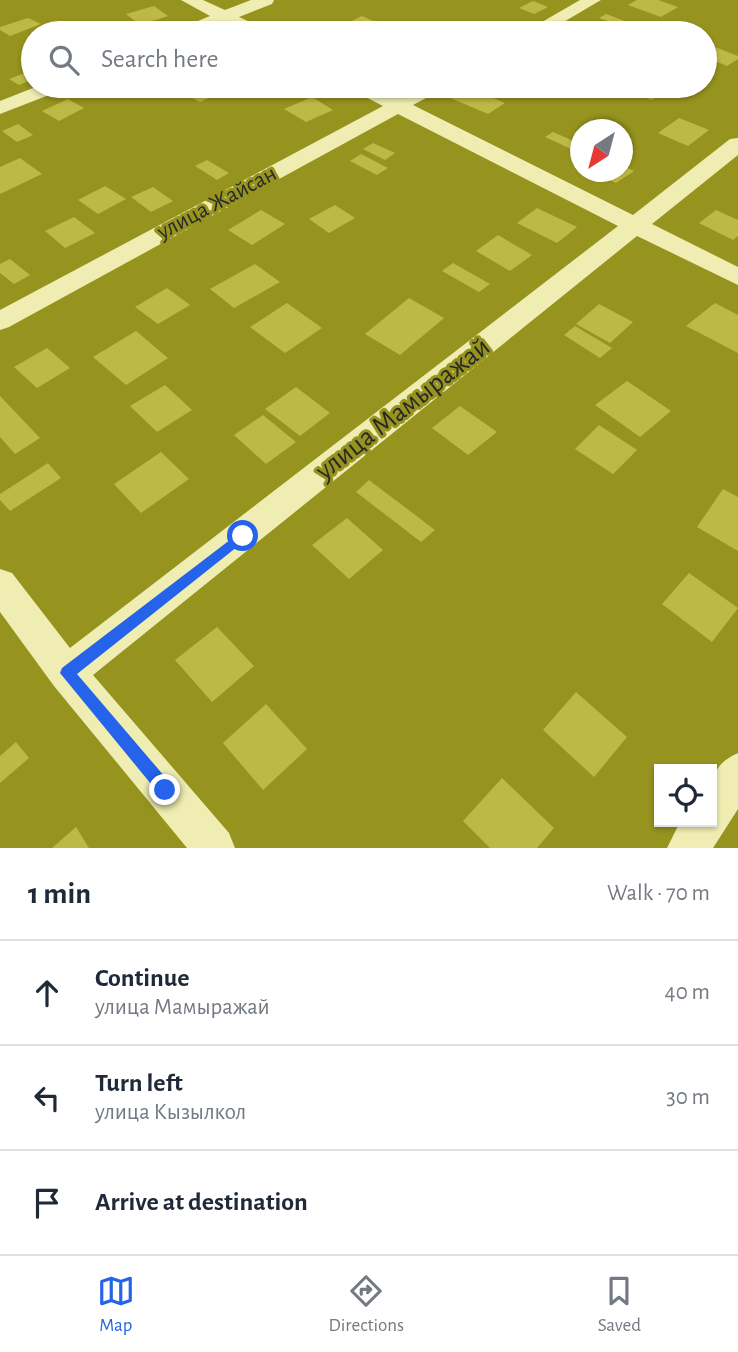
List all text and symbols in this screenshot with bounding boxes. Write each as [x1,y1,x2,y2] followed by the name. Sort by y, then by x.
[21,21,717,98] search box
[45,41,83,79] icon: search
[101,46,219,72] text: Search here
[570,119,633,182] north arrow
[153,162,280,244] street label: улица Жайсан
[310,333,495,486] street label: улица Мамыражай
[227,520,258,551] route start
[654,764,717,827] map controls
[654,764,717,827] button: locate
[149,774,180,805] route end
[28,879,91,909] text: 1 min
[607,882,710,905] text: Walk · 70 m
[95,965,190,991] text: Continue
[28,974,66,1012] icon: ahead
[665,981,710,1004] text: 40 m
[95,996,270,1019] text: улица Мамыражай
[95,1070,183,1096] text: Turn left
[28,1079,66,1117] icon: left
[666,1086,710,1109] text: 30 m
[95,1101,246,1124] text: улица Кызылкол
[28,1184,66,1222] icon: arrive
[95,1189,308,1215] text: Arrive at destination
[97,1272,135,1337] tab: Map
[328,1272,404,1337] tab: Directions
[598,1272,641,1337] tab: Saved

